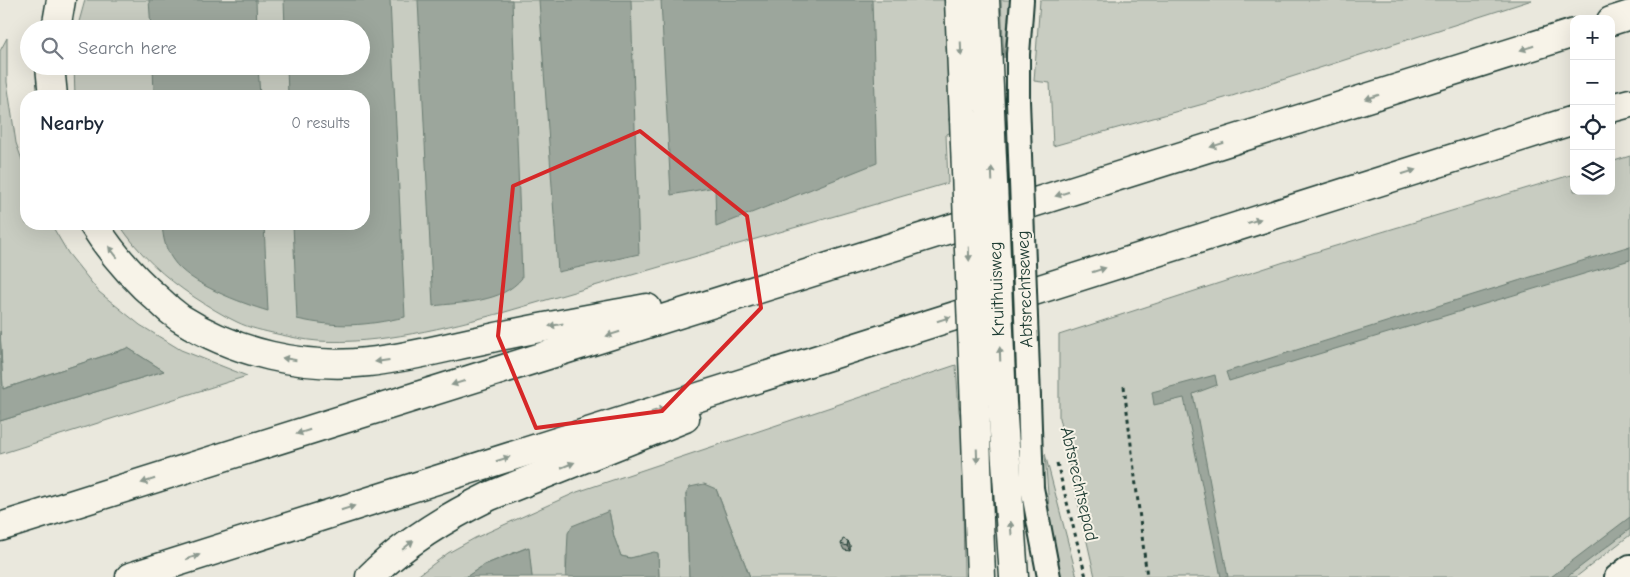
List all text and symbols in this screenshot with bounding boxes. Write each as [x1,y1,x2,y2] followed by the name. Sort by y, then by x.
[1570,15,1615,195] map controls
[1570,15,1615,60] button: +
[20,20,370,75] search box
[38,34,66,62] icon: search
[78,37,177,59] text: Search here
[957,41,965,57] one-way arrow
[1520,44,1535,52] one-way arrow
[1570,60,1615,105] button: −
[1365,93,1380,101] one-way arrow
[1570,105,1615,150] button: locate
[40,111,104,135] text: Nearby
[291,114,350,132] text: 0 results
[1210,142,1225,150] one-way arrow
[1570,150,1615,195] button: layers
[988,166,996,182] one-way arrow
[1401,168,1416,176] one-way arrow
[1055,190,1070,198] one-way arrow
[1246,217,1261,225] one-way arrow
[1012,230,1038,348] street label: Abtsrechtseweg
[985,241,1009,337] street label: Kruithuisweg
[108,246,118,259] one-way arrow
[965,247,973,263] one-way arrow
[1091,266,1106,273] one-way arrow
[936,315,951,322] one-way arrow
[548,322,564,330] one-way arrow
[605,331,620,339] one-way arrow
[996,346,1004,362] one-way arrow
[281,355,297,363] one-way arrow
[373,357,389,365] one-way arrow
[450,380,465,387] one-way arrow
[650,405,665,413] one-way arrow
[1056,425,1102,543] street label: Abtsrechtsepad
[295,429,310,436] one-way arrow
[973,449,981,465] one-way arrow
[495,454,510,462] one-way arrow
[561,461,576,469] one-way arrow
[140,478,155,485] one-way arrow
[340,504,355,511] one-way arrow
[1006,520,1014,536] one-way arrow
[401,539,414,550] one-way arrow
[186,553,201,561] one-way arrow

